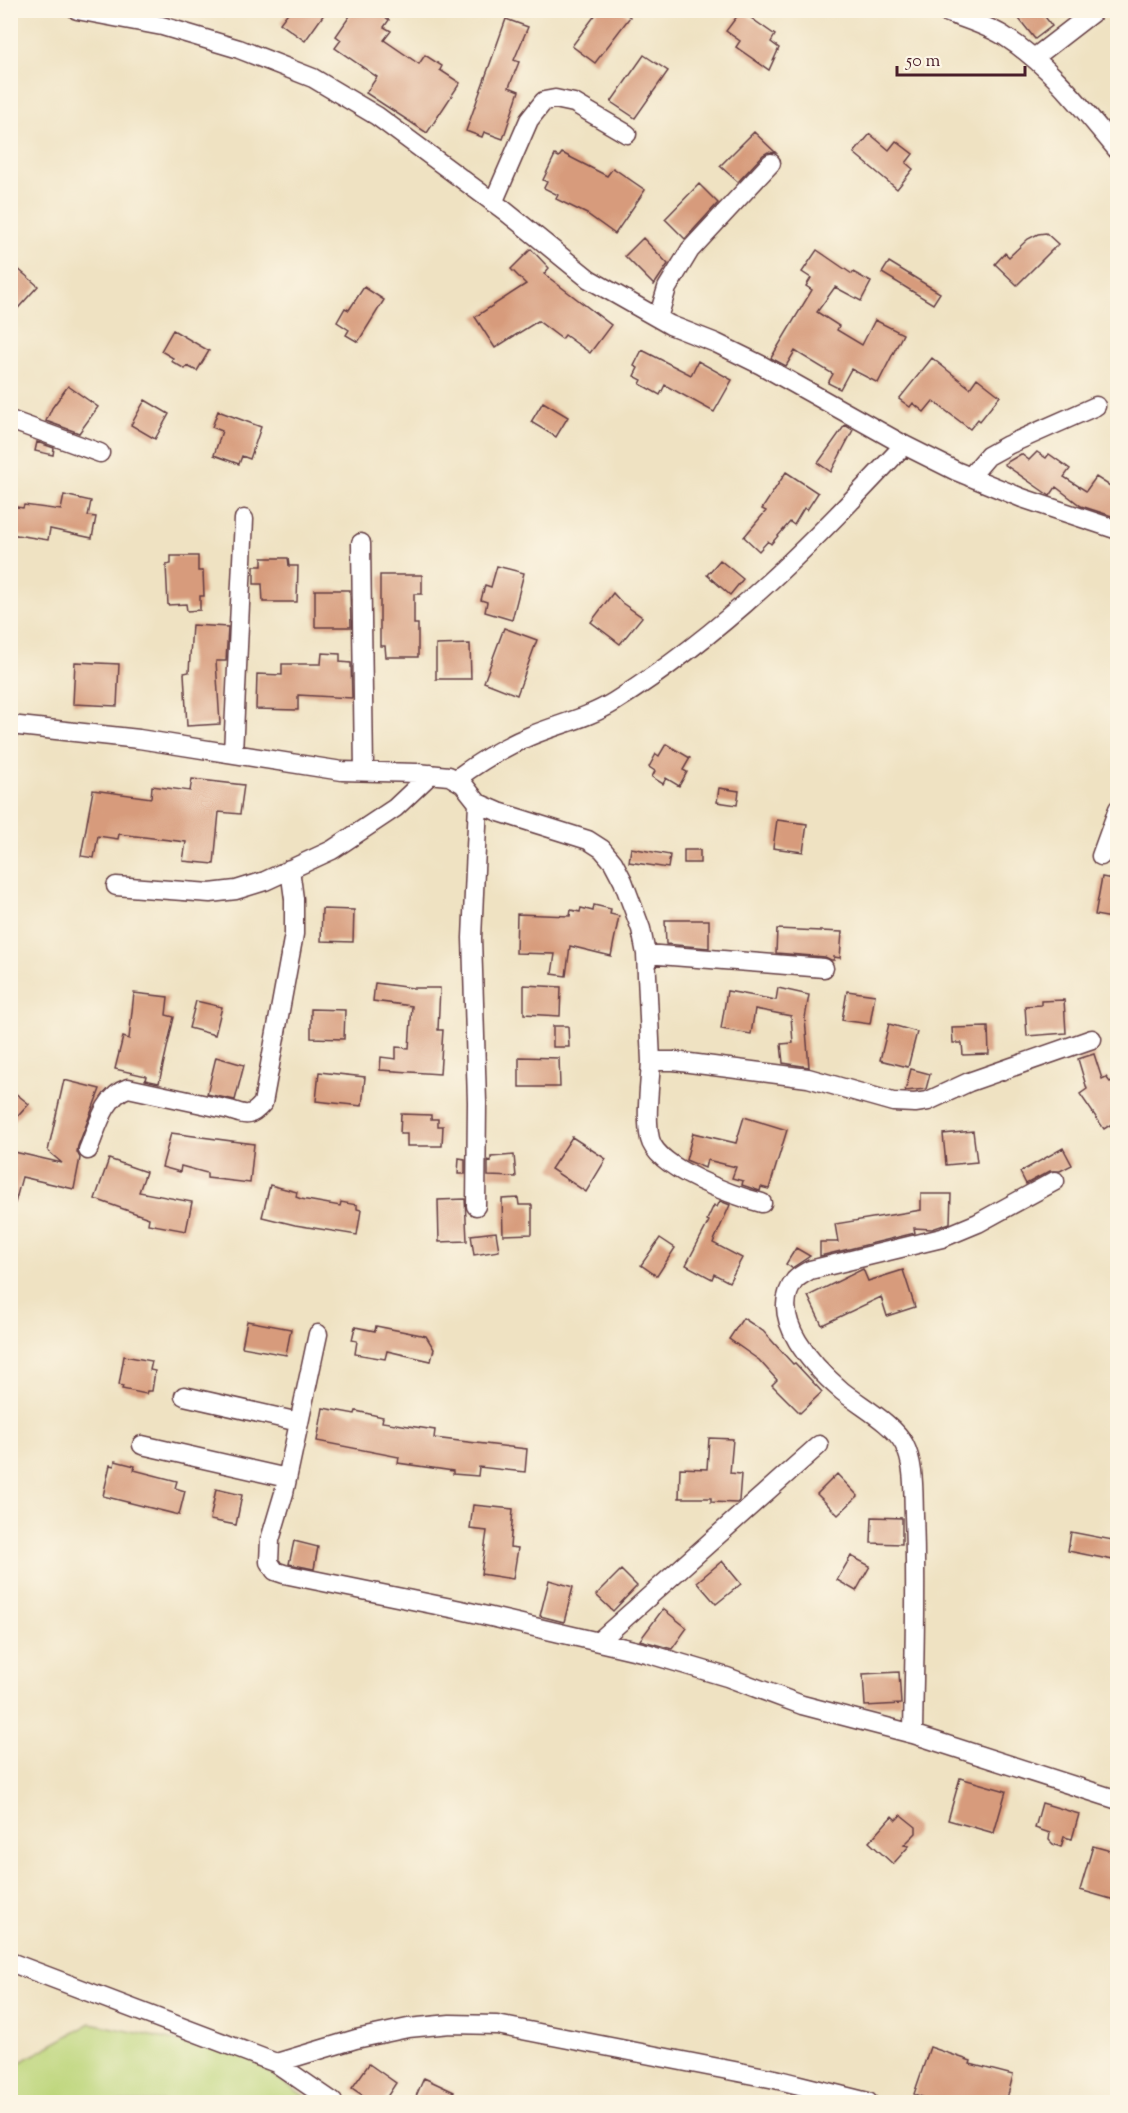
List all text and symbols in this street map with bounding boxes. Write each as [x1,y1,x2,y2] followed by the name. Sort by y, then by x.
[897,39,1024,77] scale bar
[905,49,941,75] text: 50 m

